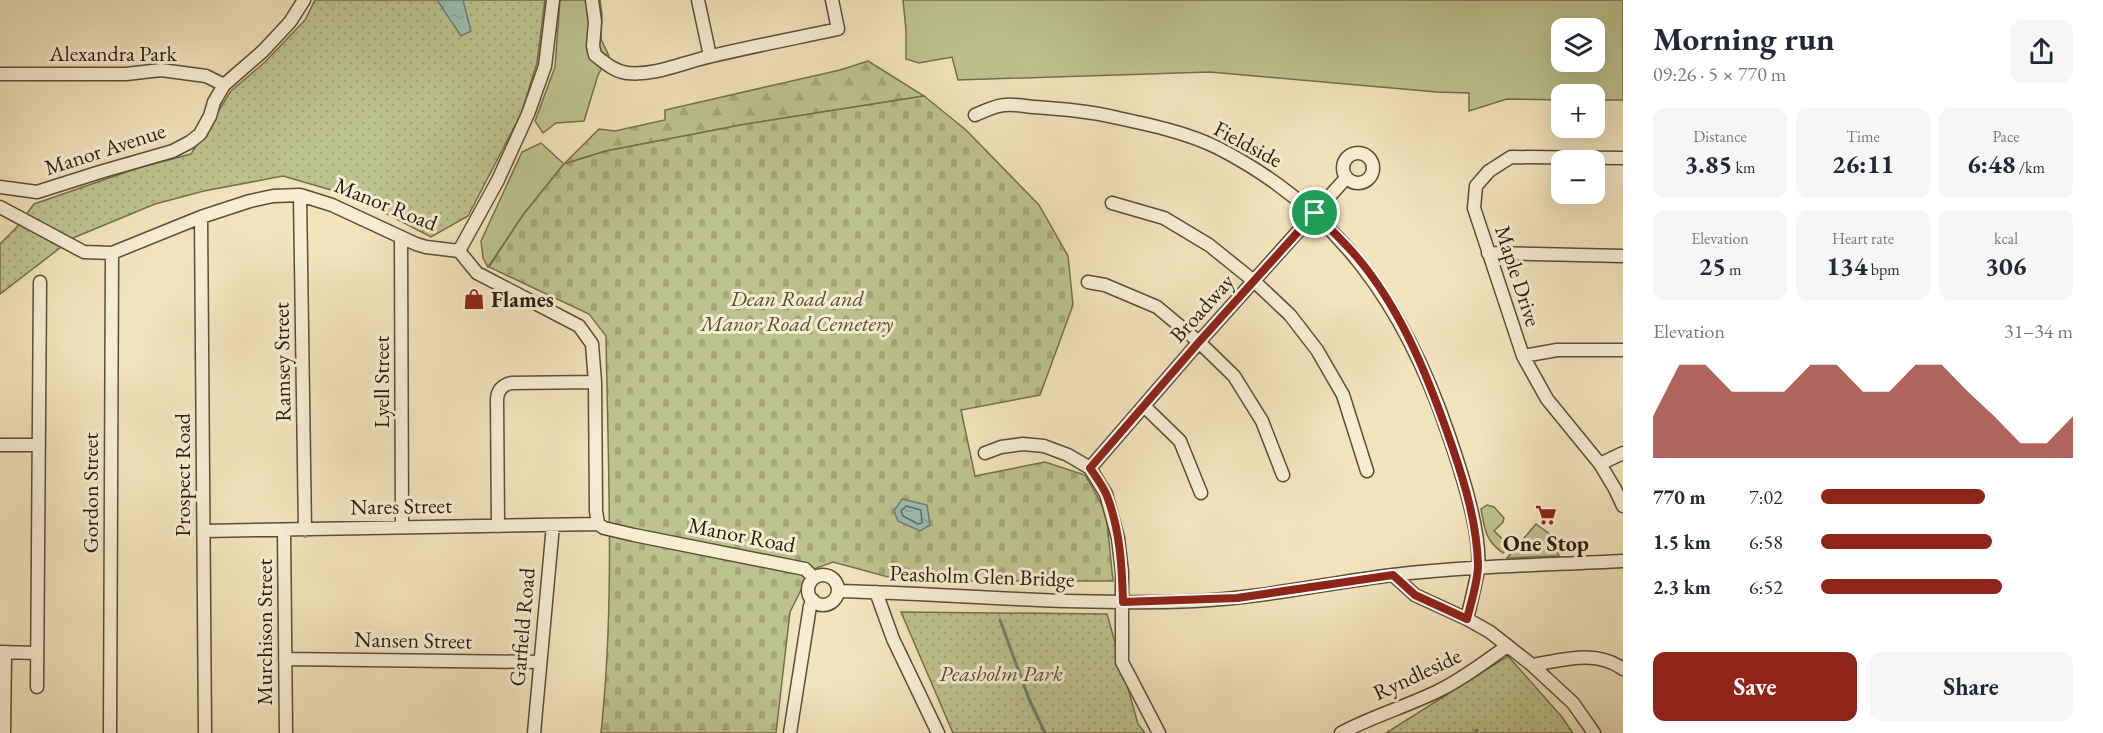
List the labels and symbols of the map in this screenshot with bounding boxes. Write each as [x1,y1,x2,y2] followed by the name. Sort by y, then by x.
[48,39,177,68] street label: Alexandra Park
[1209,114,1288,174] street label: Fieldside
[41,116,170,182] street label: Manor Avenue
[330,170,443,238] street label: Manor Road
[1289,187,1340,238] pin
[1488,222,1548,331] street label: Maple Drive
[1163,267,1241,349] street label: Broadway
[699,284,893,338] park label: Dean Road and Manor Road Cemetery
[491,285,554,314] place label: Flames
[462,287,486,311] shop icon: Flames
[266,302,298,422] street label: Ramsey Street
[367,336,396,428] street label: Lyell Street
[168,412,197,537] street label: Prospect Road
[76,433,105,553] street label: Gordon Street
[350,491,452,521] street label: Nares Street
[1534,503,1558,527] supermarket icon: One Stop
[686,510,799,560] street label: Manor Road
[1503,529,1589,558] place label: One Stop
[889,558,1075,594] street label: Peasholm Glen Bridge
[250,559,279,705] street label: Murchison Street
[502,566,542,688] street label: Garfield Road
[354,624,472,656] street label: Nansen Street
[1368,641,1466,707] street label: Ryndleside
[939,659,1063,688] park label: Peasholm Park

